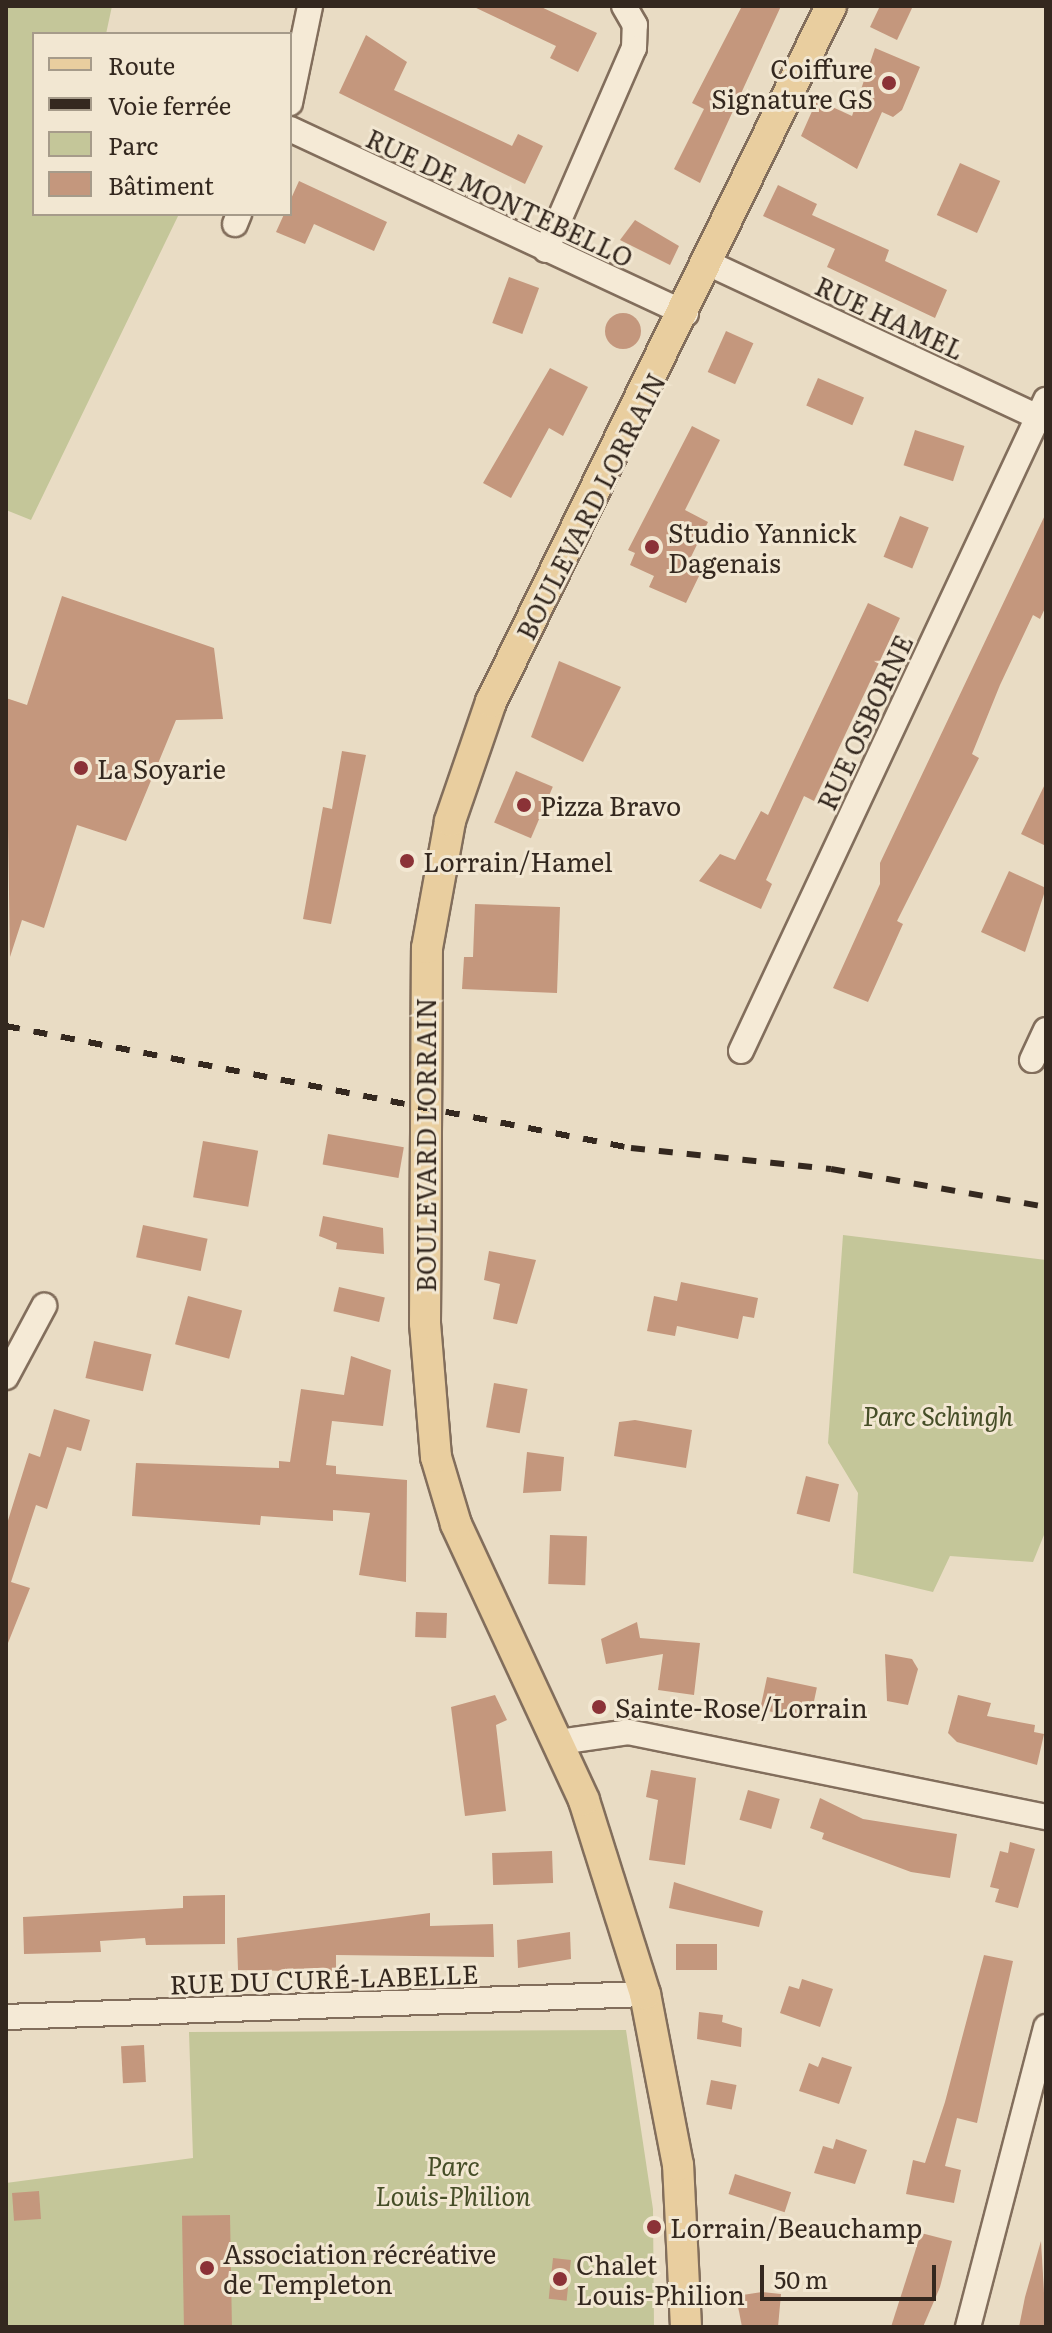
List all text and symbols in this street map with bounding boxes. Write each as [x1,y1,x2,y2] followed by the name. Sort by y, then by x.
[32,32,292,216] legend
[108,47,175,82] text: Route
[711,52,873,114] place label: Coiffure Signature GS
[880,74,898,92] marker: Coiffure Signature GS
[108,87,231,122] text: Voie ferrée
[362,121,638,273] street label: RUE DE MONTEBELLO
[108,127,158,162] text: Parc
[108,167,214,202] text: Bâtiment
[811,269,969,365] street label: RUE HAMEL
[509,368,671,644] street label: BOULEVARD LORRAIN
[668,516,856,578] place label: Studio Yannick Dagenais
[643,538,661,556] marker: Studio Yannick Dagenais
[810,630,918,814] street label: RUE OSBORNE
[97,752,226,784] place label: La Soyarie
[72,759,90,777] marker: La Soyarie
[540,789,681,821] place label: Pizza Bravo
[515,796,533,814] marker: Pizza Bravo
[423,845,613,877] place label: Lorrain/Hamel
[398,852,416,870] marker: Lorrain/Hamel
[409,998,441,1292] street label: BOULEVARD LORRAIN
[863,1399,1013,1431] park label: Parc Schingh
[615,1691,868,1723] place label: Sainte-Rose/Lorrain
[590,1698,608,1716] marker: Sainte-Rose/Lorrain
[169,1957,479,1999] street label: RUE DU CURÉ-LABELLE
[375,2149,531,2210] park label: Parc Louis-Philion
[670,2211,922,2243] place label: Lorrain/Beauchamp
[645,2218,663,2236] marker: Lorrain/Beauchamp
[223,2237,496,2298] place label: Association récréative de Templeton
[576,2248,745,2310] place label: Chalet Louis-Philion
[764,2249,940,2299] scale bar
[198,2259,216,2277] marker: Association récréative de Templeton
[774,2261,828,2296] text: 50 m
[551,2270,569,2288] marker: Chalet Louis-Philion

